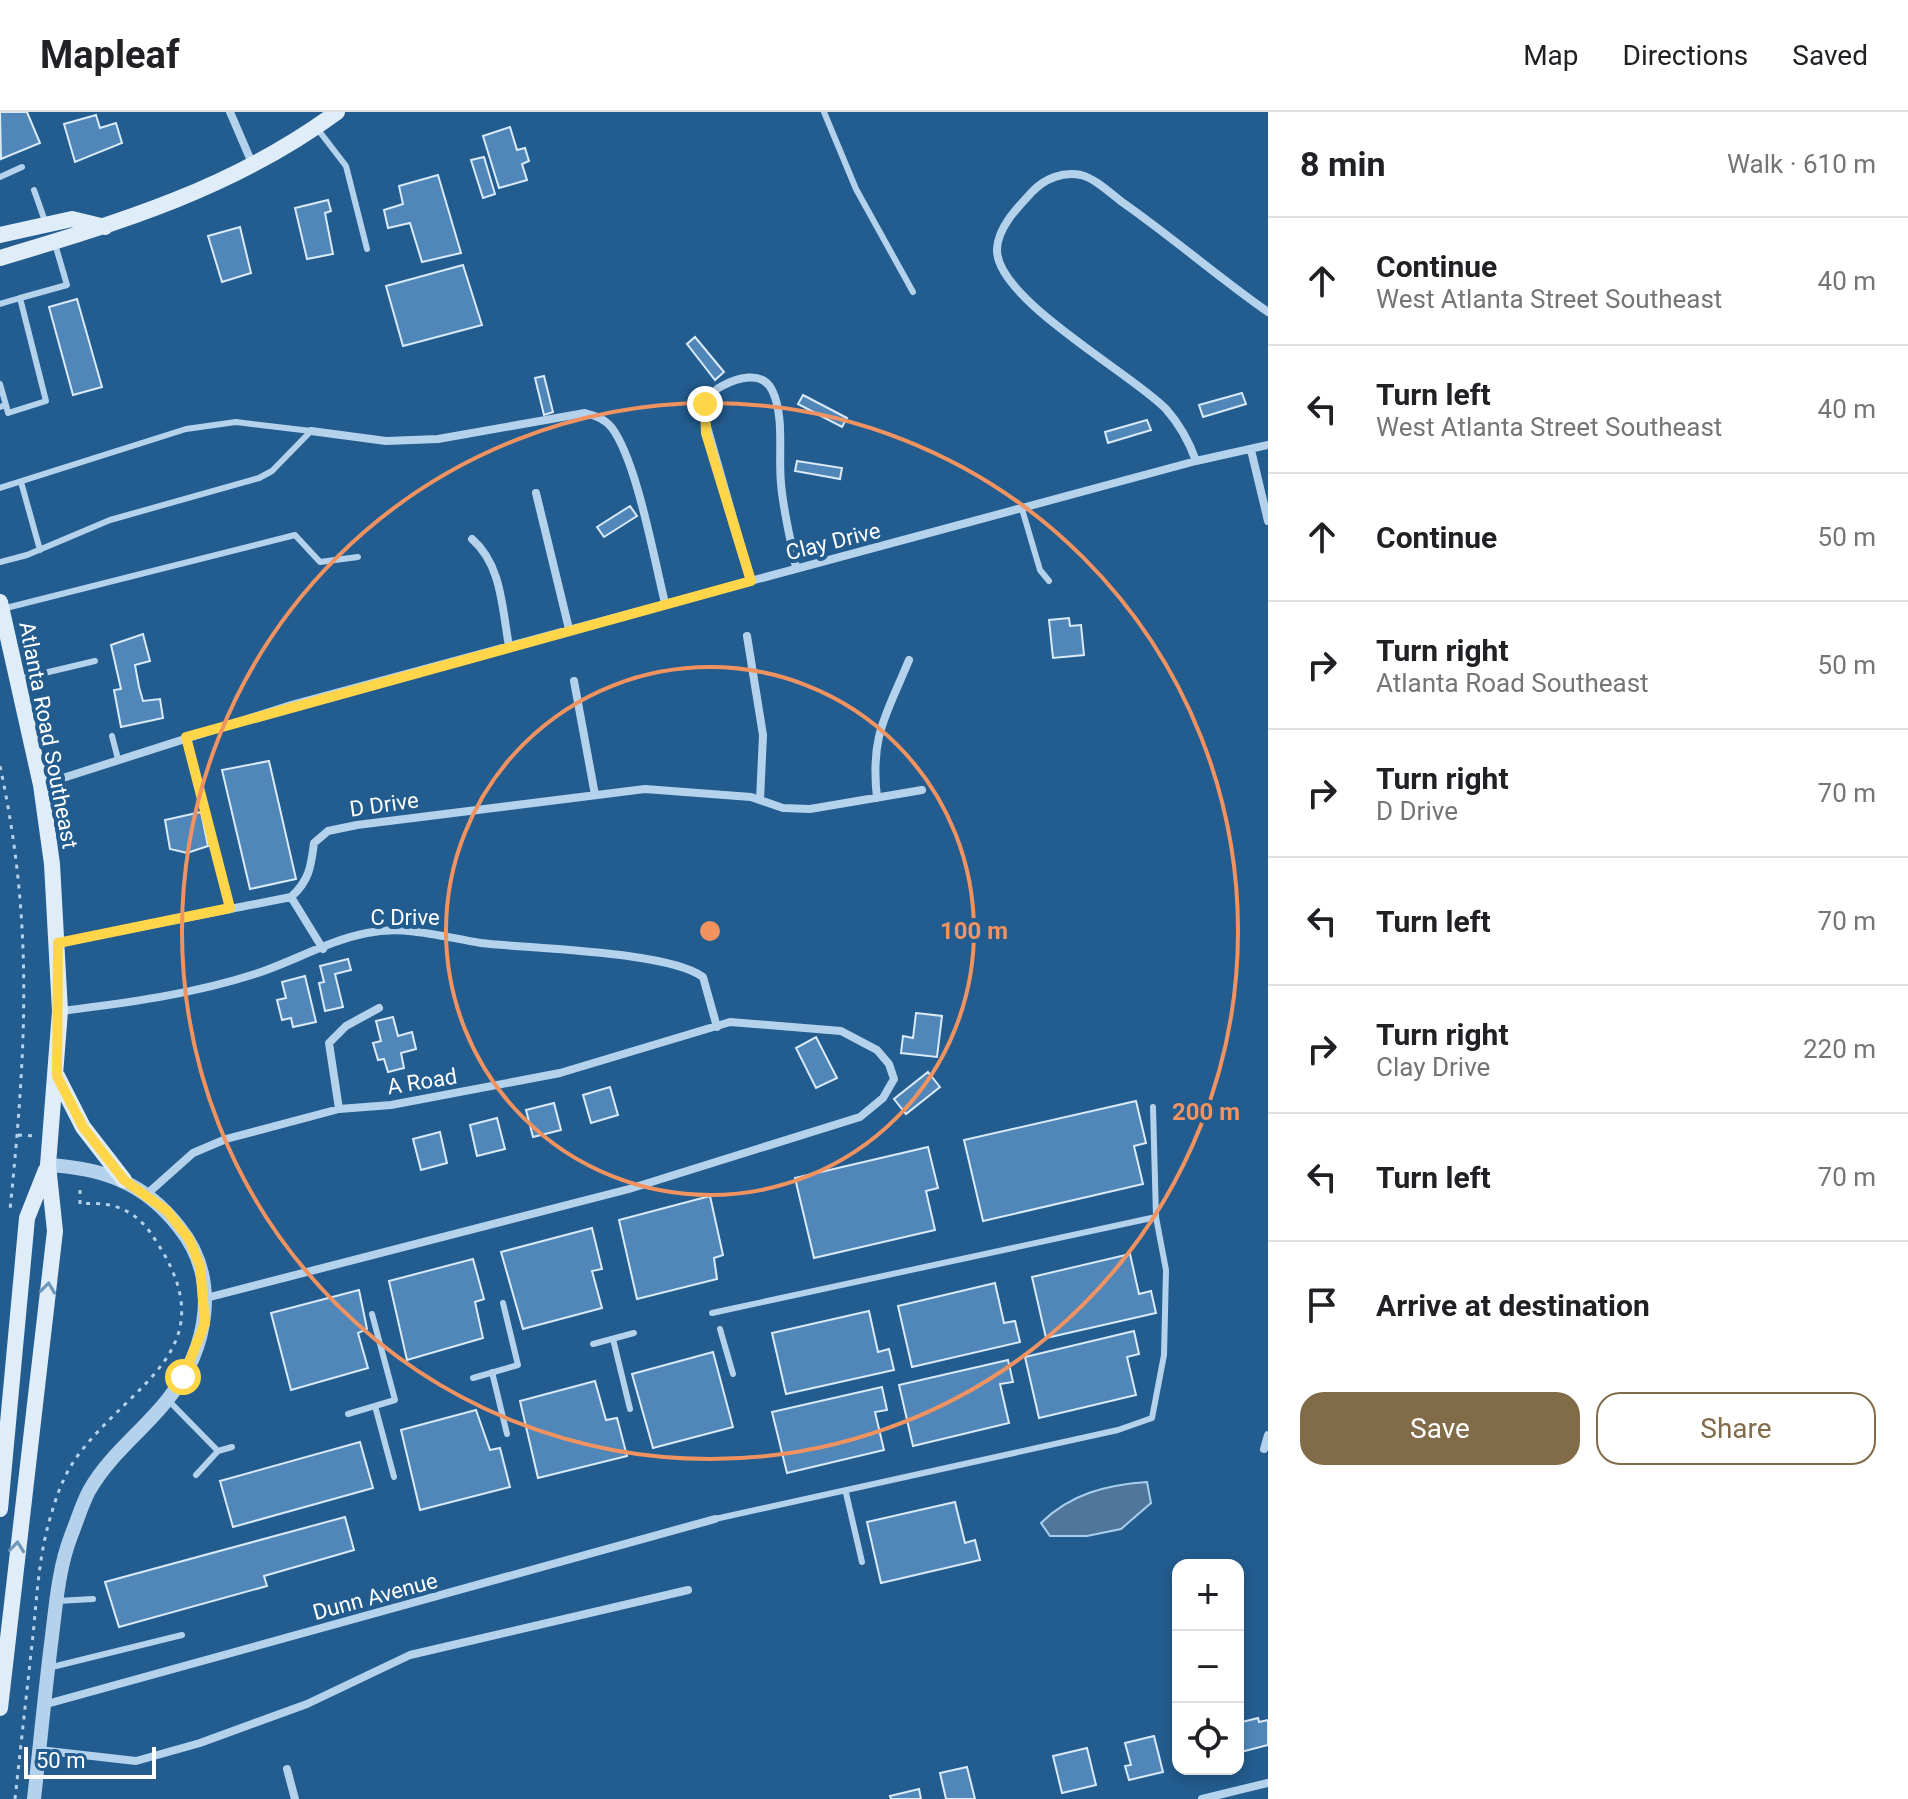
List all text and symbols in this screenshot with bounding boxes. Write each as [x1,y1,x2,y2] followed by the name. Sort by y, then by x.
[40,33,180,77] text: Mapleaf
[1523,39,1579,72] text: Map
[1623,39,1748,72] text: Directions
[1792,39,1868,72] text: Saved
[1300,144,1385,184] text: 8 min
[1727,149,1876,179] text: Walk · 610 m
[1376,249,1497,284] text: Continue
[1300,259,1344,303] icon: ahead
[1818,266,1876,296] text: 40 m
[1376,284,1722,314] text: West Atlanta Street Southeast
[1376,377,1491,412] text: Turn left
[687,386,723,422] route end
[1300,387,1344,431] icon: left
[1818,394,1876,424] text: 40 m
[1376,412,1722,442] text: West Atlanta Street Southeast
[1300,515,1344,559] icon: ahead
[783,518,883,565] street label: Clay Drive
[1376,520,1497,555] text: Continue
[1818,522,1876,552] text: 50 m
[14,620,83,851] street label: Atlanta Road Southeast
[1376,633,1509,668] text: Turn right
[1300,643,1344,687] icon: right
[1818,650,1876,680] text: 50 m
[1376,668,1649,698] text: Atlanta Road Southeast
[1376,761,1509,796] text: Turn right
[1300,771,1344,815] icon: right
[1818,778,1876,808] text: 70 m
[348,787,420,822] street label: D Drive
[1376,796,1458,826] text: D Drive
[1300,899,1344,943] icon: left
[1376,904,1491,939] text: Turn left
[370,905,440,930] street label: C Drive
[1818,906,1876,936] text: 70 m
[696,917,724,945] centre of rings
[940,917,1008,945] text: 100 m
[1376,1017,1509,1052] text: Turn right
[1300,1027,1344,1071] icon: right
[1803,1034,1876,1064] text: 220 m
[1376,1052,1490,1082] text: Clay Drive
[385,1064,459,1099] street label: A Road
[1172,1098,1240,1126] text: 200 m
[1300,1155,1344,1199] icon: left
[1376,1160,1491,1195] text: Turn left
[1818,1162,1876,1192] text: 70 m
[39,1282,56,1295] one-way arrow
[1300,1283,1344,1327] icon: arrive
[1376,1288,1650,1323] text: Arrive at destination
[165,1359,201,1395] route start
[1300,1392,1580,1465] button: Save
[1596,1392,1876,1465] button: Share
[9,1540,26,1553] one-way arrow
[1172,1559,1244,1775] map controls
[1172,1559,1244,1631] button: +
[310,1568,440,1625] street label: Dunn Avenue
[1172,1631,1244,1703] button: −
[1172,1703,1244,1775] button: locate
[24,1743,156,1779] scale bar
[36,1748,85,1773] text: 50 m

